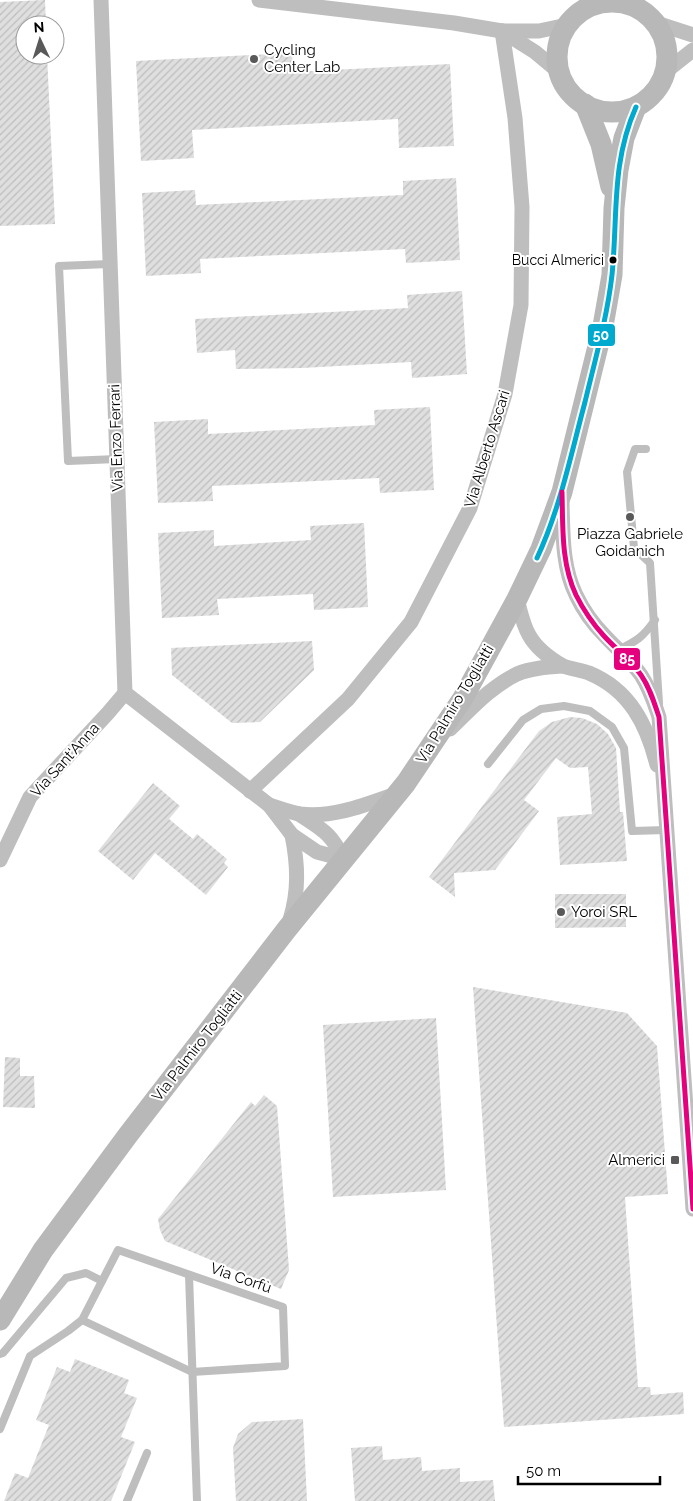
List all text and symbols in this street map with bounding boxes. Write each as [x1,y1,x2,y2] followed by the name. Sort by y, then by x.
[15,15,65,65] north arrow
[33,19,45,35] text: N
[264,41,340,76] place label: Cycling Center Lab
[248,53,260,65] marker: Cycling Center Lab
[512,252,604,268] place label: Bucci Almerici
[608,255,618,265] marker: Bucci Almerici
[587,323,616,347] line badge: 50
[593,327,609,343] text: 50
[105,384,127,492] street label: Via Enzo Ferrari
[461,388,513,510] street label: Via Alberto Ascari
[624,511,636,523] marker: Piazza Gabriele Goidanich
[577,525,683,560] place label: Piazza Gabriele Goidanich
[412,641,498,767] street label: Via Palmiro Togliatti
[613,647,641,671] line badge: 85
[619,651,635,667] text: 85
[27,719,103,801] street label: Via Sant'Anna
[571,903,637,921] place label: Yoroi SRL
[555,906,567,918] marker: Yoroi SRL
[148,987,246,1105] street label: Via Palmiro Togliatti
[608,1151,665,1169] place label: Almerici
[669,1154,681,1166] marker: Almerici
[208,1259,274,1297] street label: Via Corfù
[518,1454,660,1486] scale bar
[526,1462,561,1480] text: 50 m

